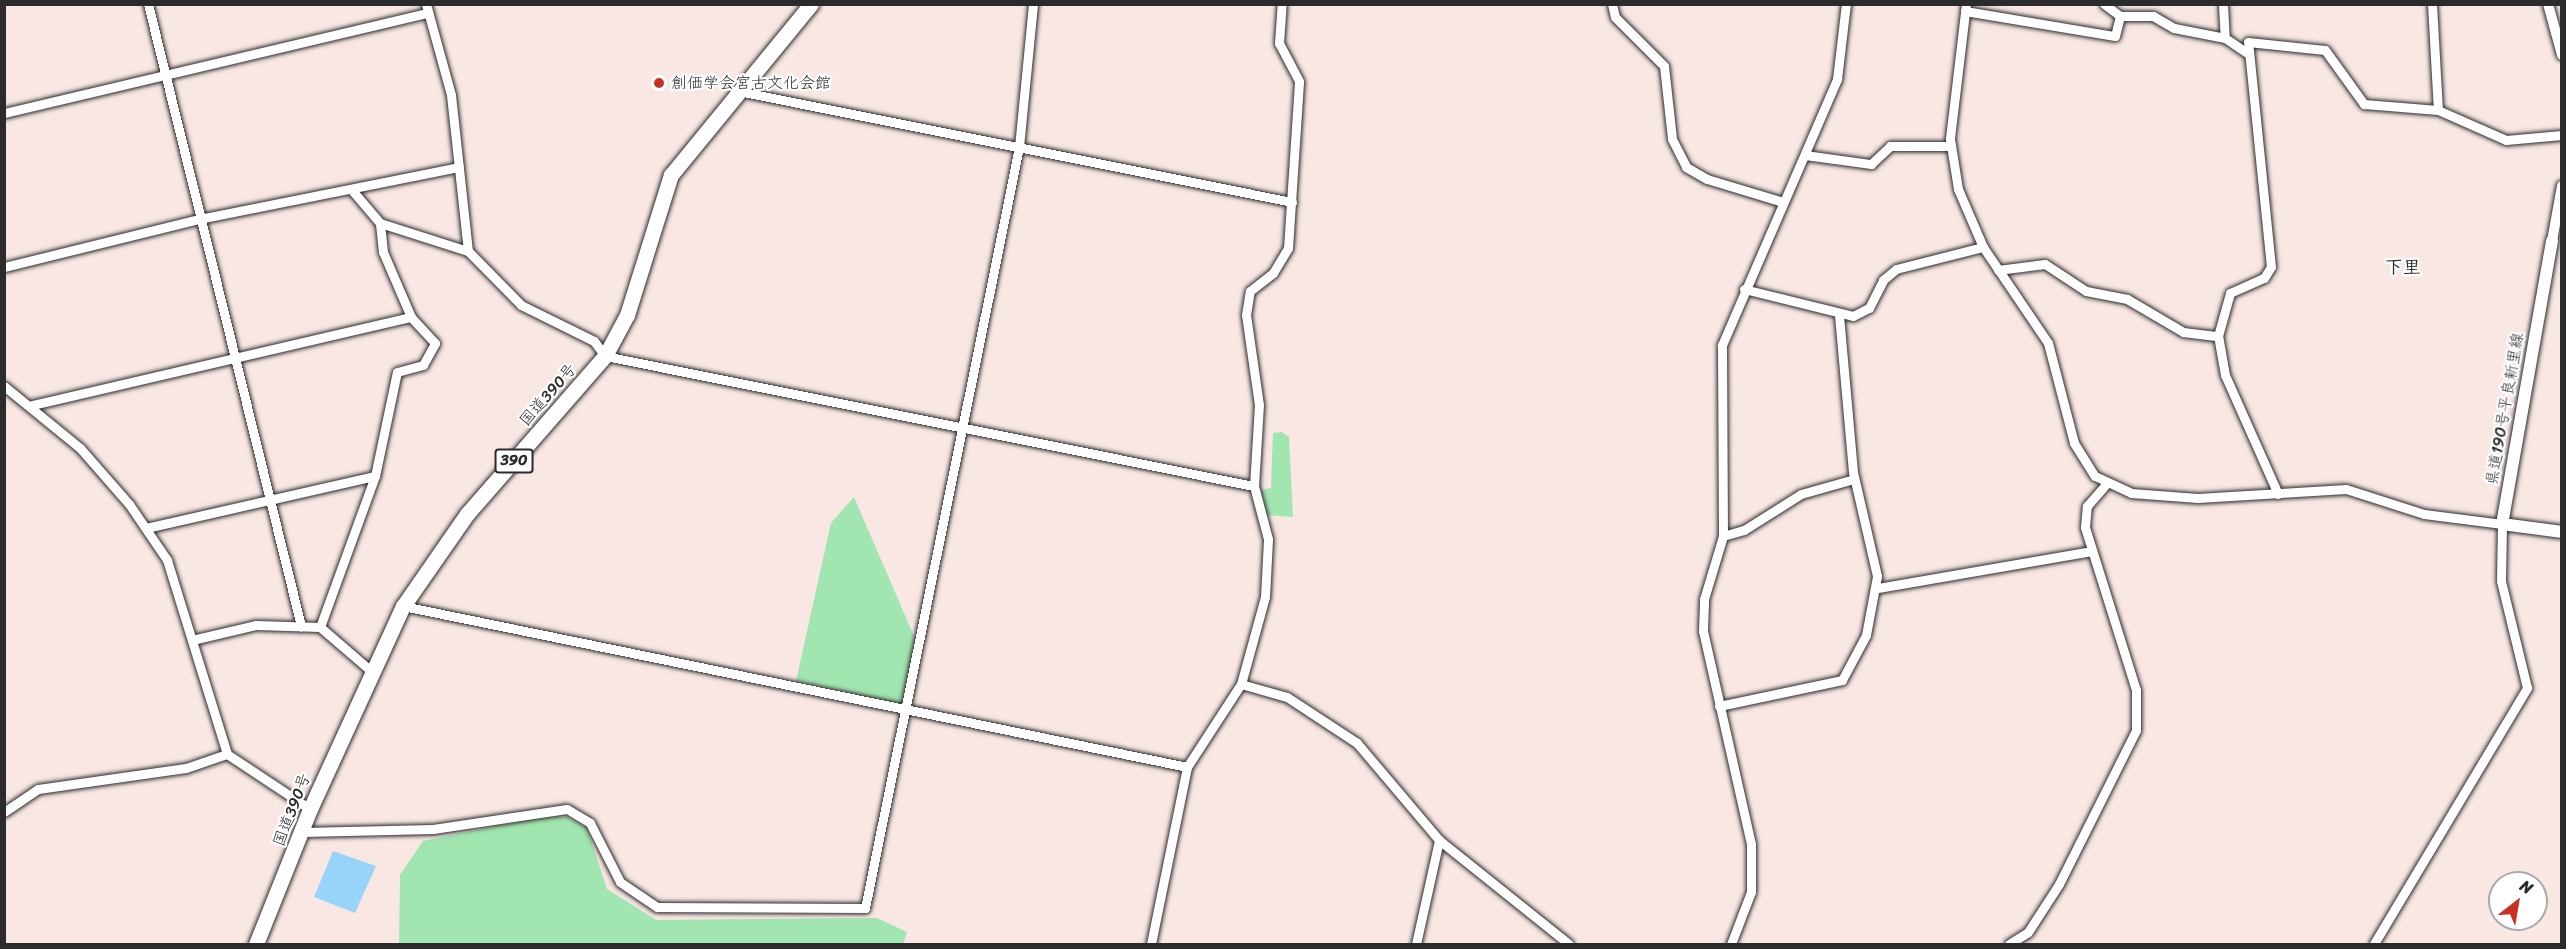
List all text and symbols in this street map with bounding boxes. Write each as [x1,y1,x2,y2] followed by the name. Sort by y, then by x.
[671,73,831,93] place label: 創価学会宮古文化会館
[652,76,666,90] marker: 創価学会宮古文化会館
[2385,256,2421,278] district label: 下里
[2482,331,2528,487] street label: 県道190号平良新里線
[516,360,580,430] street label: 国道390号
[494,449,534,473] road number: 390
[269,771,315,849] street label: 国道390号
[2488,871,2548,931] north arrow
[2514,872,2539,902] text: N

